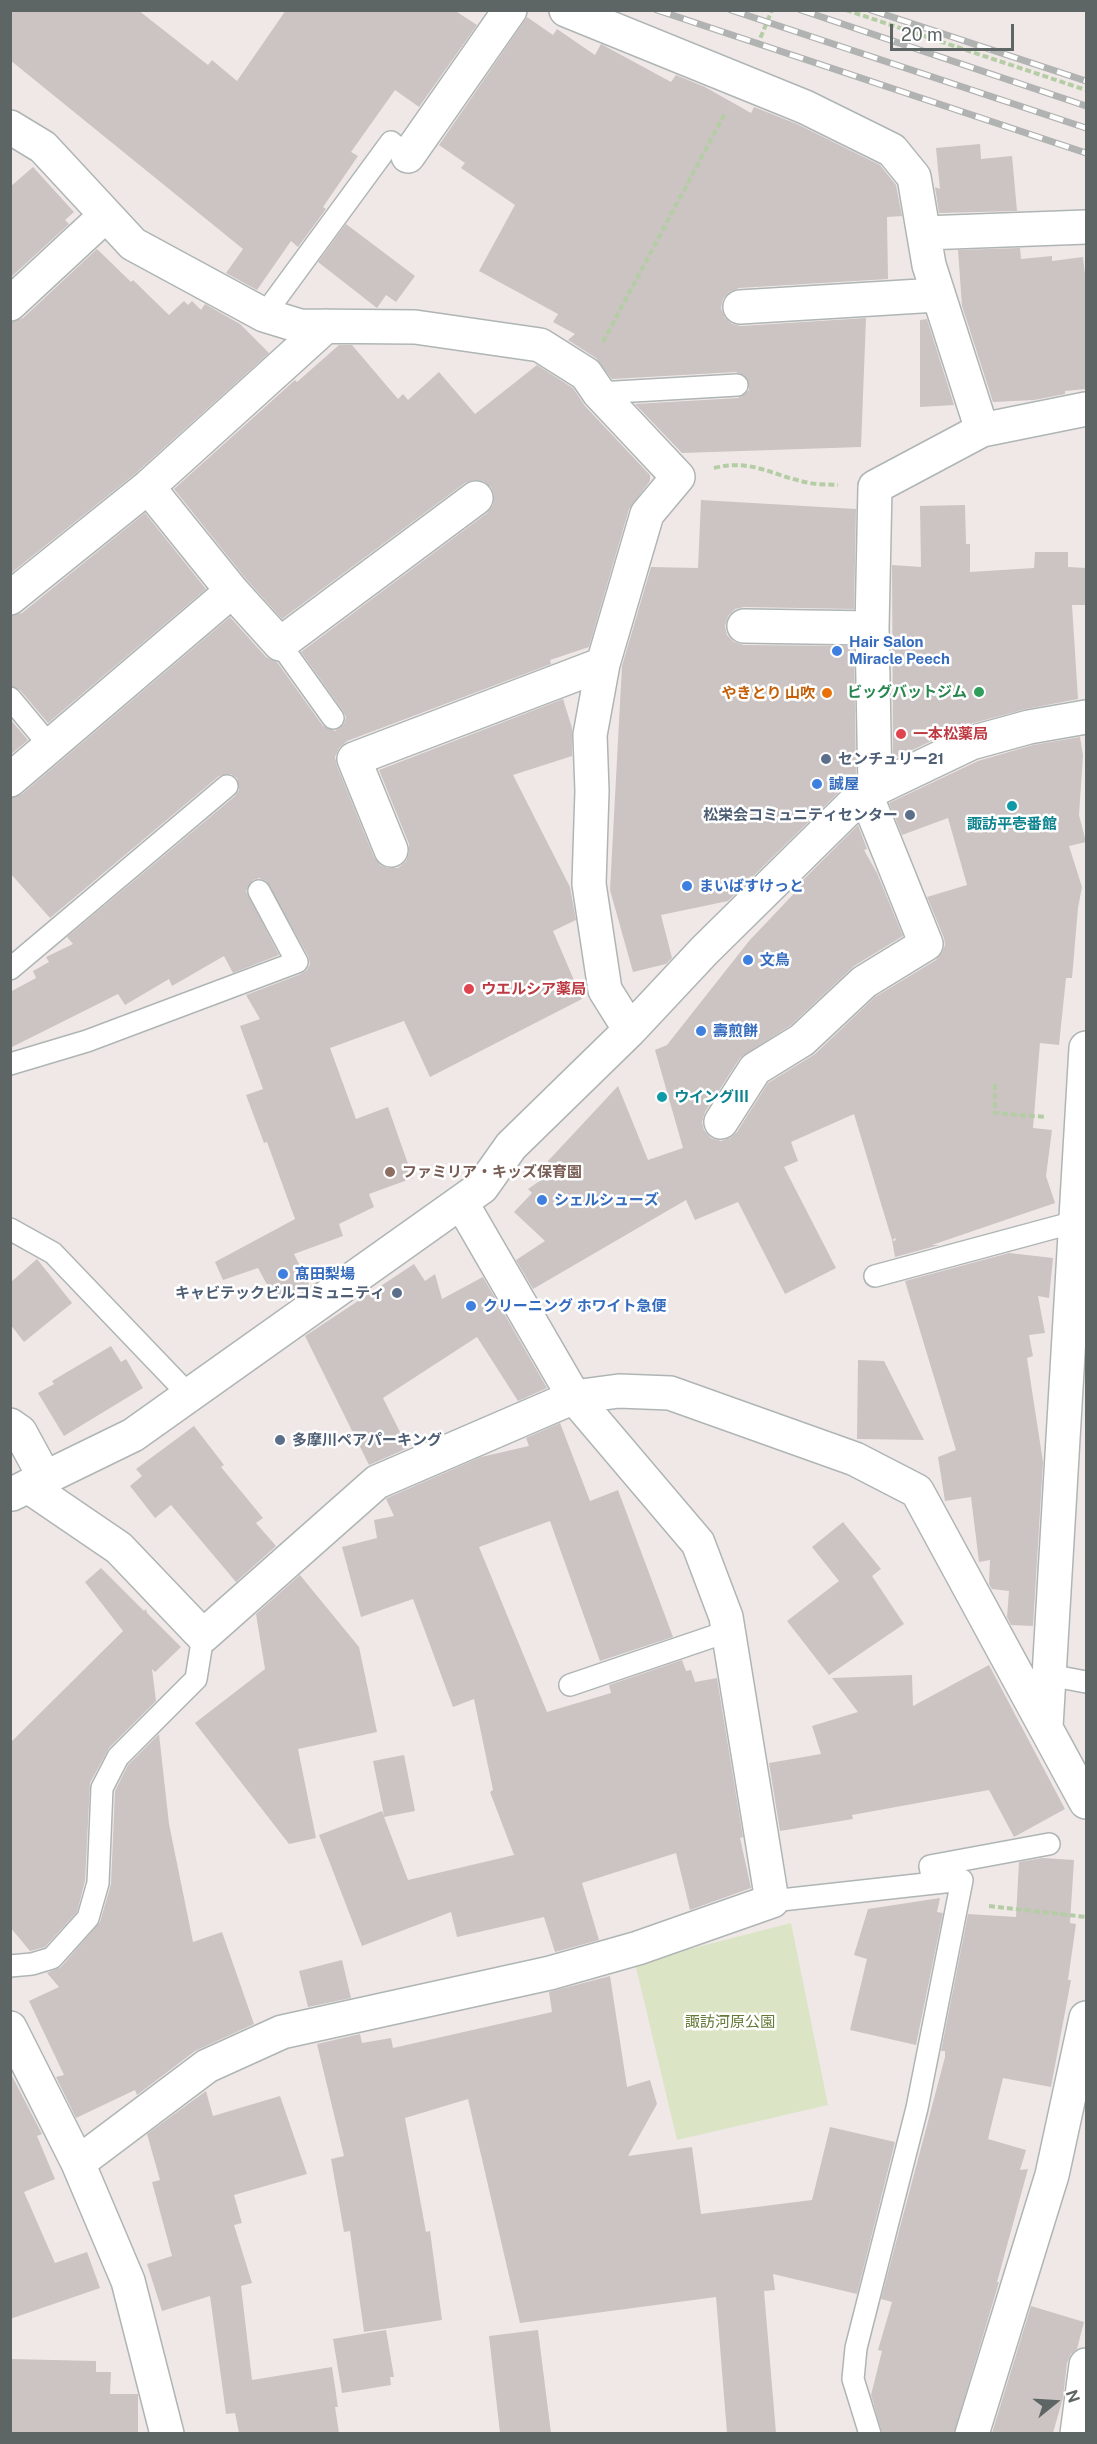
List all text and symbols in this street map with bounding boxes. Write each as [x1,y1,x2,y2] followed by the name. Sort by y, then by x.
[893,12,1018,50] scale bar
[901,24,943,45] text: 20 m
[849,633,950,668] place label: Hair Salon Miracle Peech
[830,644,844,658] marker: Hair Salon Miracle Peech
[847,683,967,701] place label: ビッグバットジム
[722,684,815,702] place label: やきとり 山吹
[972,685,986,699] marker: ビッグバットジム
[820,686,834,700] marker: やきとり 山吹
[913,725,988,743] place label: 一本松薬局
[894,727,908,741] marker: 一本松薬局
[838,750,944,768] place label: センチュリー21
[819,752,833,766] marker: センチュリー21
[829,775,859,793] place label: 誠屋
[810,777,824,791] marker: 誠屋
[1005,799,1019,813] marker: 諏訪平壱番館
[703,806,898,824] place label: 松栄会コミュニティセンター
[903,808,917,822] marker: 松栄会コミュニティセンター
[967,815,1057,833] place label: 諏訪平壱番館
[699,877,804,895] place label: まいばすけっと
[680,879,694,893] marker: まいばすけっと
[760,951,790,969] place label: 文鳥
[741,953,755,967] marker: 文鳥
[481,980,586,998] place label: ウエルシア薬局
[462,982,476,996] marker: ウエルシア薬局
[713,1022,758,1040] place label: 壽煎餅
[694,1024,708,1038] marker: 壽煎餅
[674,1088,749,1106] place label: ウイングⅢ
[655,1090,669,1104] marker: ウイングⅢ
[402,1163,582,1181] place label: ファミリア・キッズ保育園
[383,1165,397,1179] marker: ファミリア・キッズ保育園
[554,1191,659,1209] place label: シェルシューズ
[535,1193,549,1207] marker: シェルシューズ
[295,1265,355,1283] place label: 髙田梨場
[276,1267,290,1281] marker: 髙田梨場
[175,1284,385,1302] place label: キャビテックビルコミュニティ
[390,1286,404,1300] marker: キャビテックビルコミュニティ
[483,1297,666,1315] place label: クリーニング ホワイト急便
[464,1299,478,1313] marker: クリーニング ホワイト急便
[292,1431,442,1449] place label: 多摩川ペアパーキング
[273,1433,287,1447] marker: 多摩川ペアパーキング
[685,2013,775,2031] park label: 諏訪河原公園
[1025,2372,1085,2432] north arrow
[1062,2387,1084,2405] text: N

